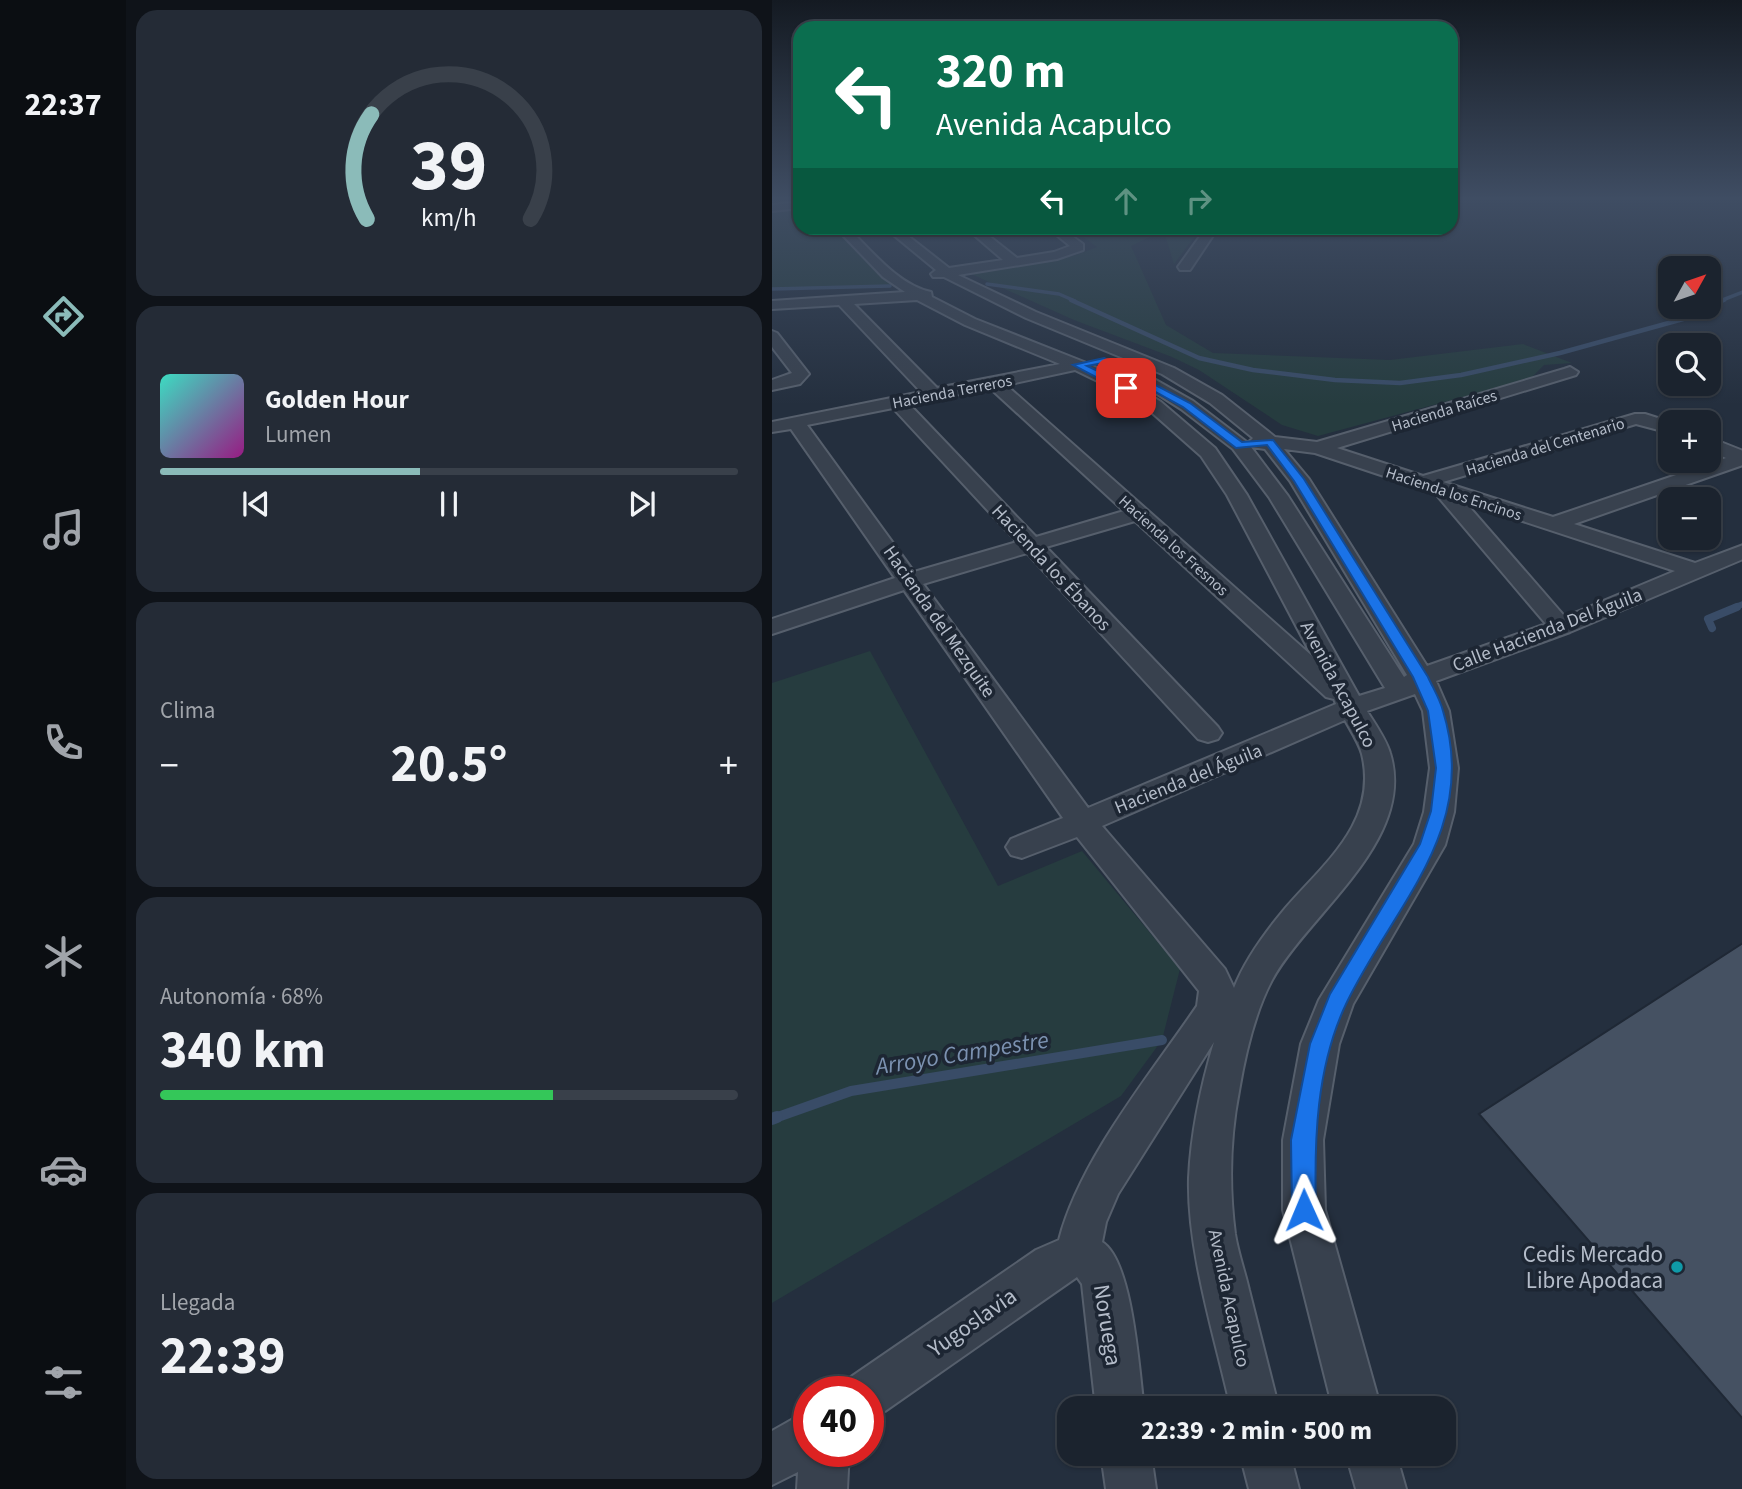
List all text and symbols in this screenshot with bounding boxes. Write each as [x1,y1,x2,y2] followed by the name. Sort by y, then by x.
[936,37,1065,107] text: 320 m
[821,49,912,140] icon: left
[24,82,102,128] text: 22:37
[936,102,1172,148] text: Avenida Acapulco
[411,114,487,218] text: 39
[1034,182,1072,220] icon: left
[1107,182,1145,220] icon: ahead
[1180,182,1218,220] icon: right
[421,200,477,236] text: km/h
[1658,256,1720,318] north arrow
[1658,256,1721,550] map controls
[39,292,88,341] icon: directions
[1658,333,1721,396] button: search
[1096,358,1156,418] pin
[1107,369,1145,407] icon: arrive
[890,370,1014,414] street label: Hacienda Terreros
[265,381,409,418] text: Golden Hour
[1389,384,1500,437] street label: Hacienda Raíces
[1658,410,1721,473] button: +
[1463,412,1627,482] street label: Hacienda del Centenario
[265,418,332,451] text: Lumen
[1383,462,1525,526] street label: Hacienda los Encinos
[237,485,275,523] icon: previous
[430,485,468,523] icon: pause
[623,485,661,523] icon: next
[1658,487,1721,550] button: −
[1114,490,1233,601] street label: Hacienda los Fresnos
[985,499,1117,637] street label: Hacienda los Ébanos
[39,505,88,554] icon: music
[876,540,1001,703] street label: Hacienda del Mezquite
[1449,582,1646,679] street label: Calle Hacienda Del Águila
[1293,617,1382,753] street label: Avenida Acapulco
[160,694,215,727] text: Clima
[39,718,88,767] icon: phone
[391,728,507,802] text: 20.5°
[1111,737,1266,821] street label: Hacienda del Águila
[160,739,179,793] text: −
[719,739,738,793] text: +
[39,932,88,981] icon: climate
[160,980,323,1013] text: Autonomía · 68%
[160,1014,326,1088] text: 340 km
[871,1023,1051,1085] water label: Arroyo Campestre
[39,1145,88,1194] icon: car
[1267,1173,1341,1247] position arrow
[1201,1227,1256,1370] street label: Avenida Acapulco
[1523,1238,1663,1297] place label: Cedis Mercado Libre Apodaca
[1669,1259,1685,1275] marker: Cedis Mercado Libre Apodaca
[920,1280,1023,1366] street label: Yugoslavia
[1085,1282,1130,1368] street label: Noruega
[160,1286,235,1319] text: Llegada
[160,1320,285,1394] text: 22:39
[39,1358,88,1407] icon: filters
[793,1376,884,1467] speed limit sign: 40
[1141,1412,1372,1449] text: 22:39 · 2 min · 500 m

